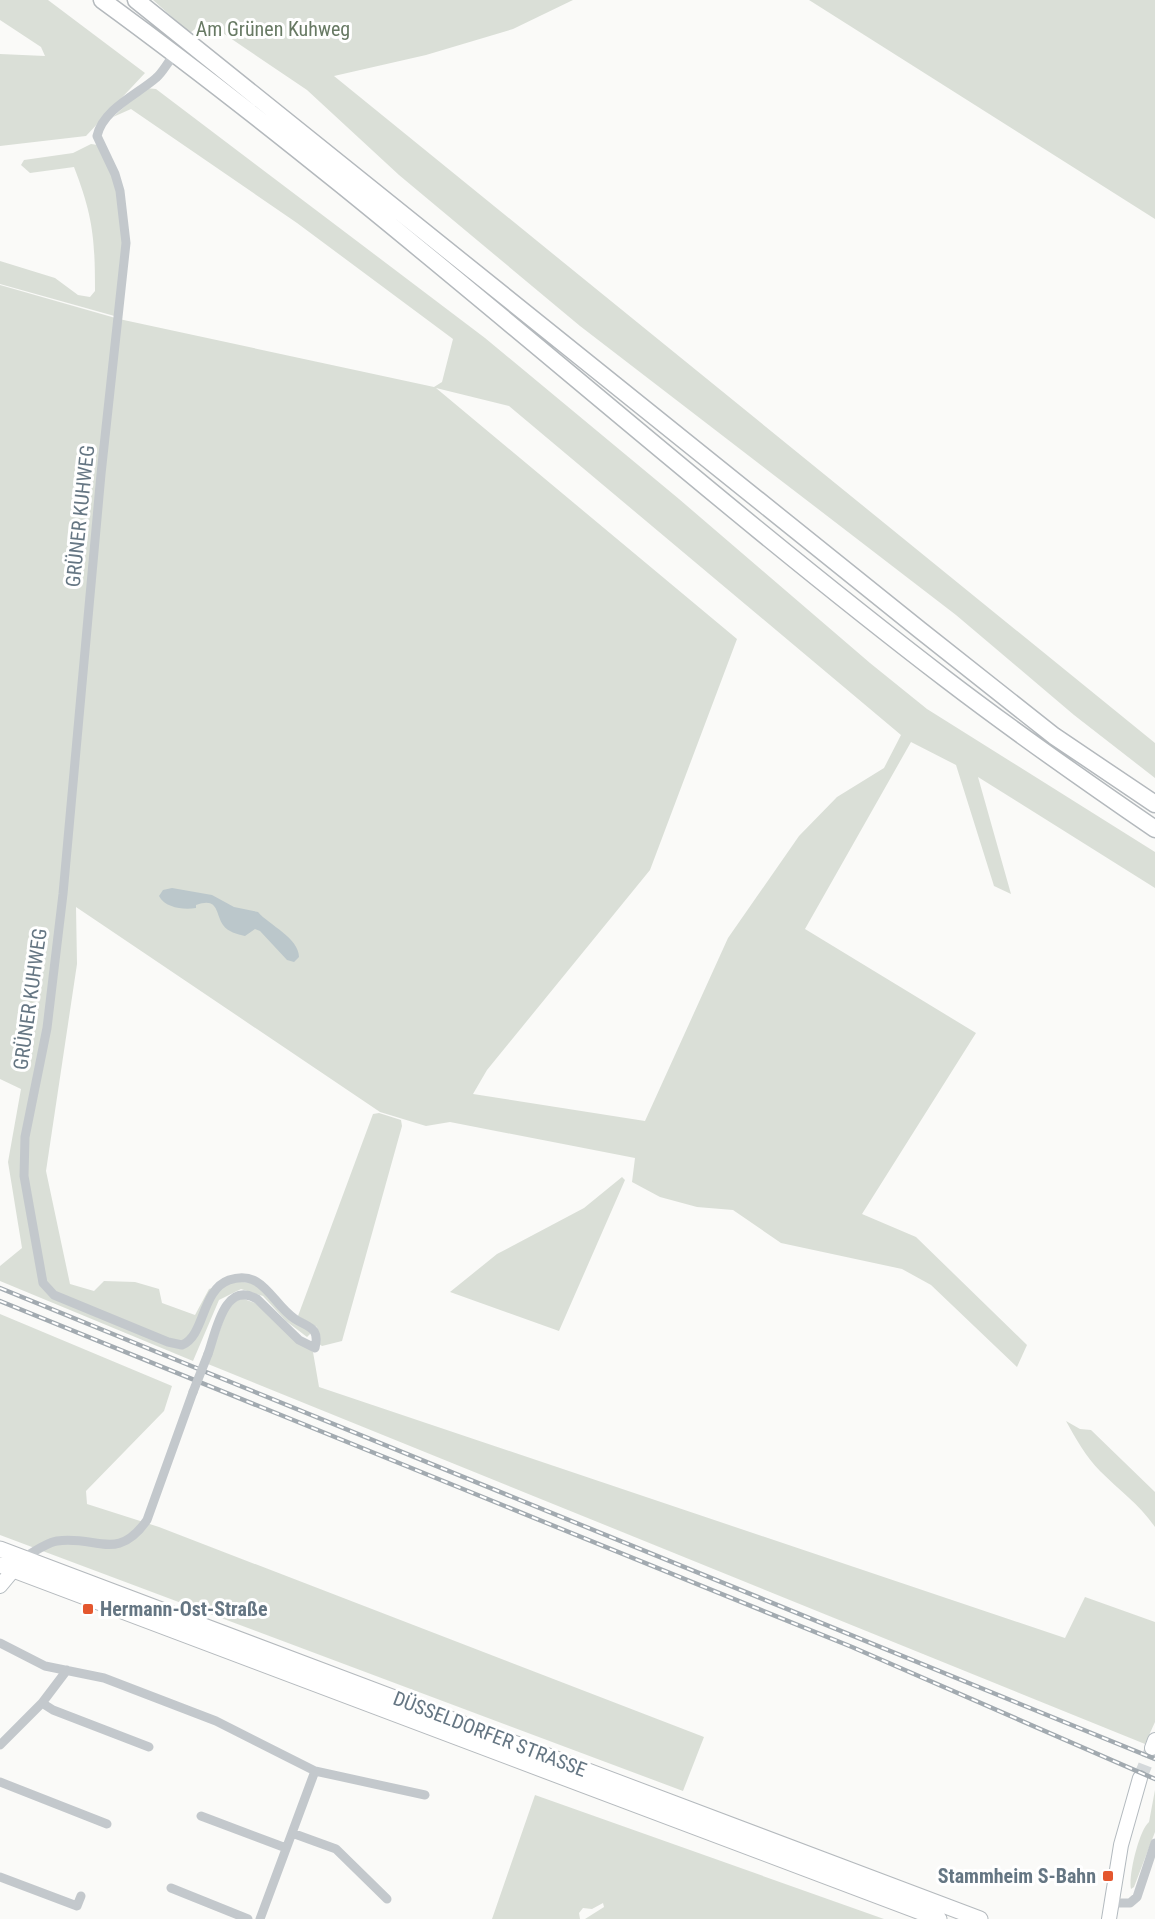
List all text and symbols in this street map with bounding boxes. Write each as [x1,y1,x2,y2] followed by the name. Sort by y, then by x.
[196,17,350,41] park label: Am Grünen Kuhweg
[61,444,99,588] street label: GRÜNER KUHWEG
[8,927,52,1071] street label: GRÜNER KUHWEG
[100,1597,268,1621] place label: Hermann-Ost-Straße
[81,1602,95,1616] marker: Hermann-Ost-Straße
[390,1686,590,1782] street label: DÜSSELDORFER STRASSE
[938,1864,1096,1888] place label: Stammheim S-Bahn
[1101,1869,1115,1883] marker: Stammheim S-Bahn

